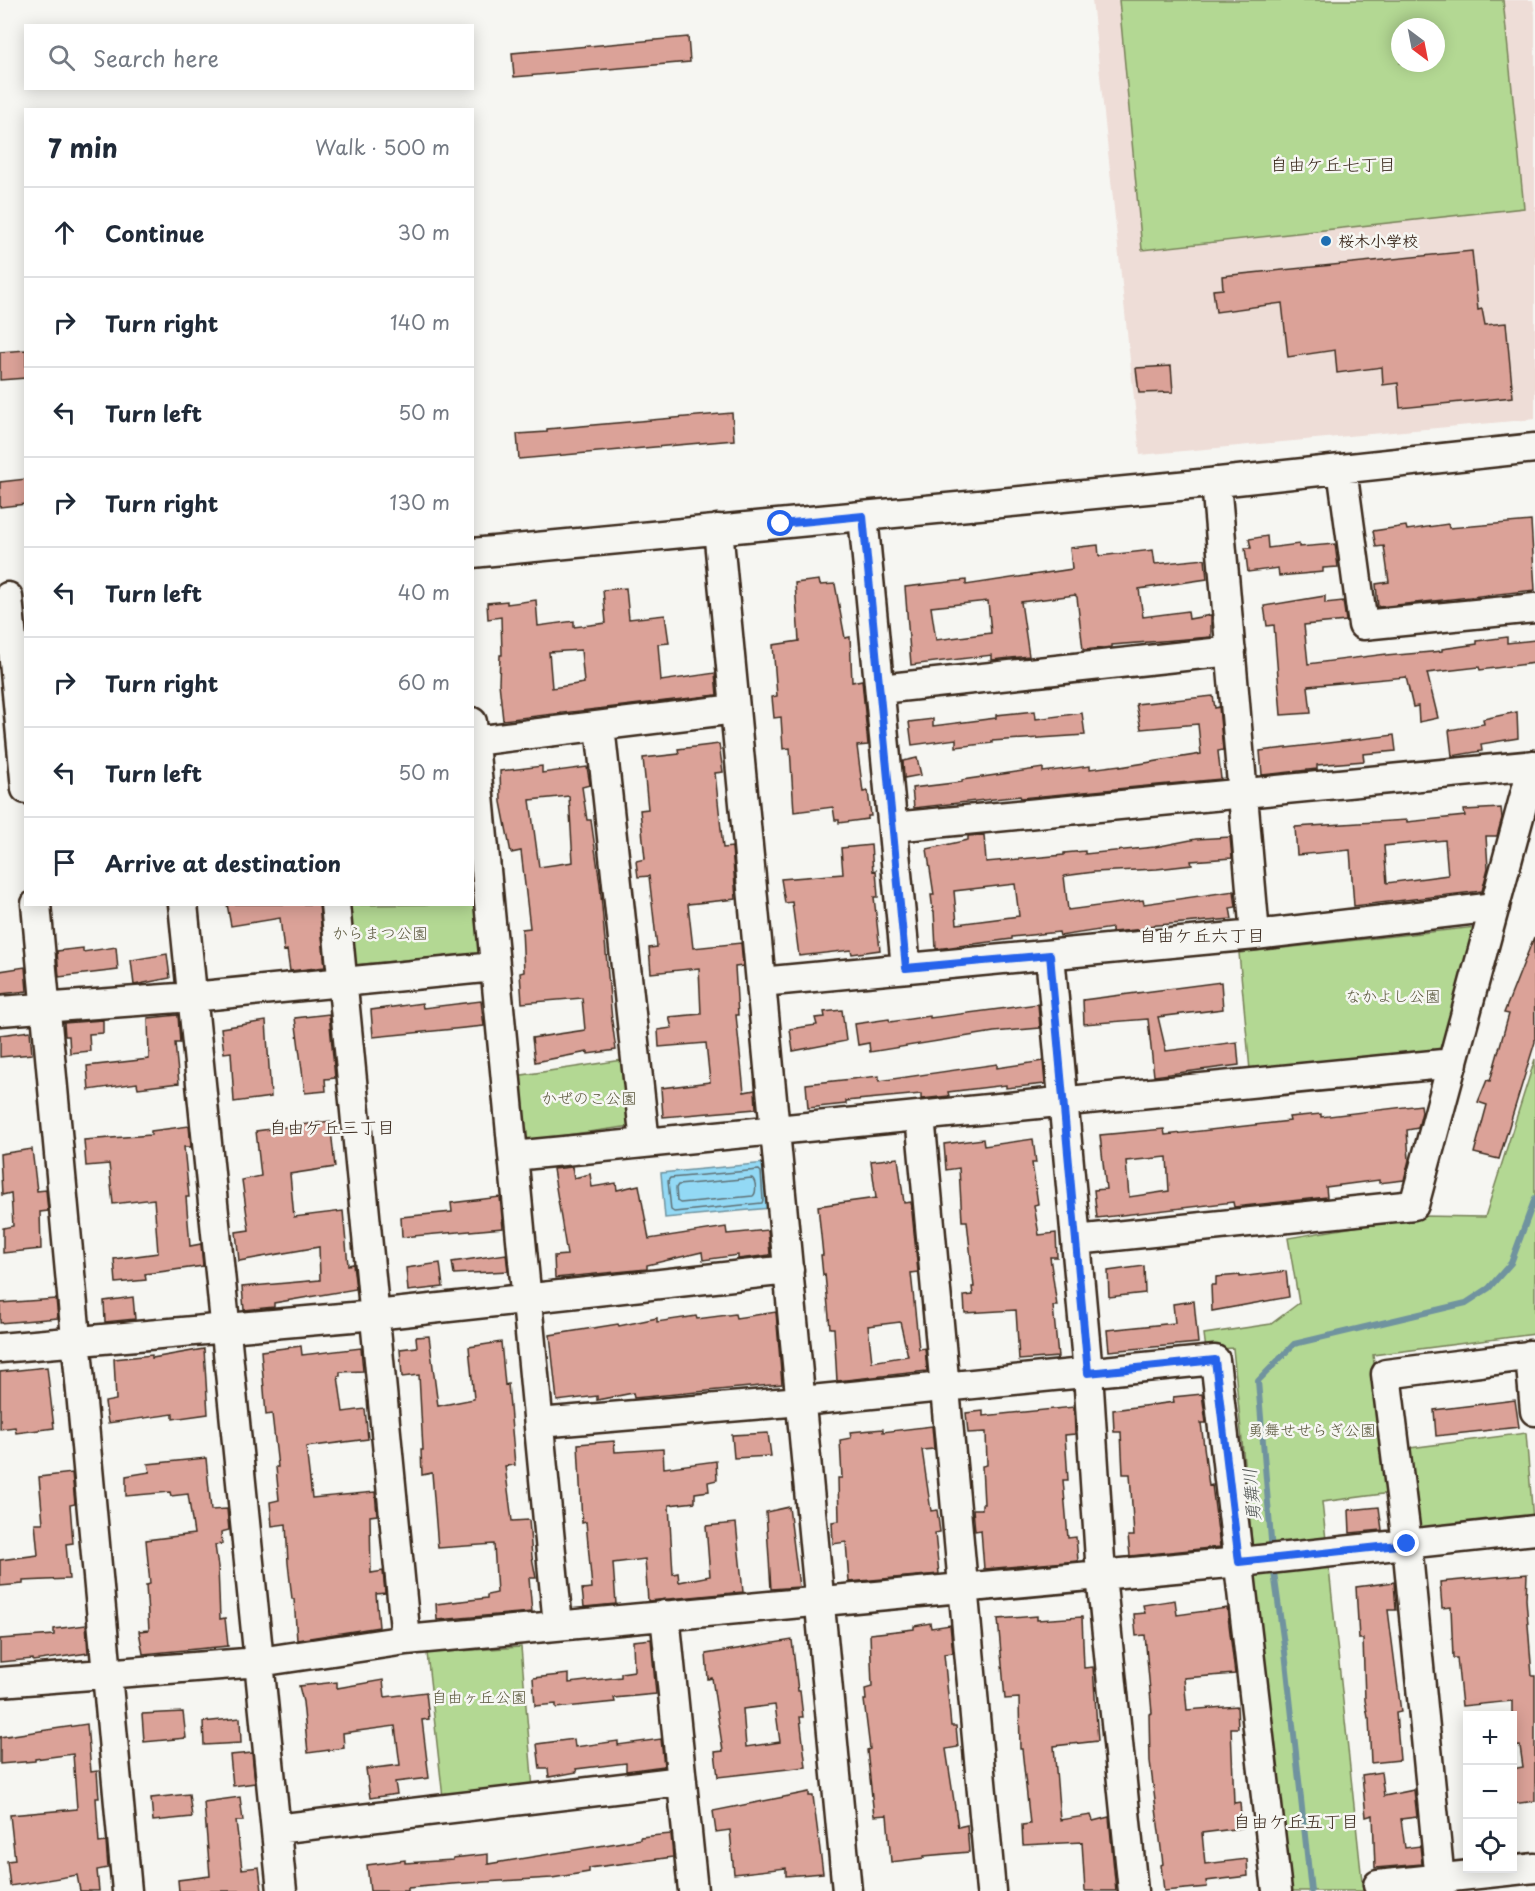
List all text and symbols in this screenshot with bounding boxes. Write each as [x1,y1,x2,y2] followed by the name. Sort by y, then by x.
[1391,18,1445,72] north arrow
[24,24,474,90] search box
[45,41,78,74] icon: search
[93,41,219,74] text: Search here
[48,128,118,167] text: 7 min
[315,132,450,162] text: Walk · 500 m
[1270,150,1396,177] district label: 自由ケ丘七丁目
[48,216,81,249] icon: ahead
[105,216,204,249] text: Continue
[397,217,450,247] text: 30 m
[1338,228,1418,252] place label: 桜木小学校
[1319,234,1333,248] marker: 桜木小学校
[48,306,81,339] icon: right
[105,306,218,339] text: Turn right
[390,307,450,337] text: 140 m
[48,396,81,429] icon: left
[105,396,202,429] text: Turn left
[398,397,450,427] text: 50 m
[48,486,81,519] icon: right
[105,486,218,519] text: Turn right
[390,487,450,517] text: 130 m
[767,510,793,536] route start
[48,576,81,609] icon: left
[105,576,202,609] text: Turn left
[398,577,450,607] text: 40 m
[48,666,81,699] icon: right
[105,666,218,699] text: Turn right
[398,667,450,697] text: 60 m
[48,756,81,789] icon: left
[105,756,202,789] text: Turn left
[398,757,450,787] text: 50 m
[48,846,81,879] icon: arrive
[105,846,341,879] text: Arrive at destination
[332,920,428,944] park label: からまつ公園
[1139,921,1265,948] district label: 自由ケ丘六丁目
[1345,983,1441,1007] park label: なかよし公園
[541,1085,637,1109] park label: かぜのこ公園
[269,1113,395,1140] district label: 自由ケ丘三丁目
[1248,1417,1376,1441] park label: 勇舞せせらぎ公園
[1235,1467,1266,1523] water label: 勇舞川
[1393,1530,1419,1556] route end
[431,1684,527,1708] park label: 自由ヶ丘公園
[1463,1711,1517,1873] map controls
[1463,1711,1517,1765] button: +
[1463,1765,1517,1819] button: −
[1233,1807,1359,1834] district label: 自由ケ丘五丁目
[1463,1819,1517,1873] button: locate

